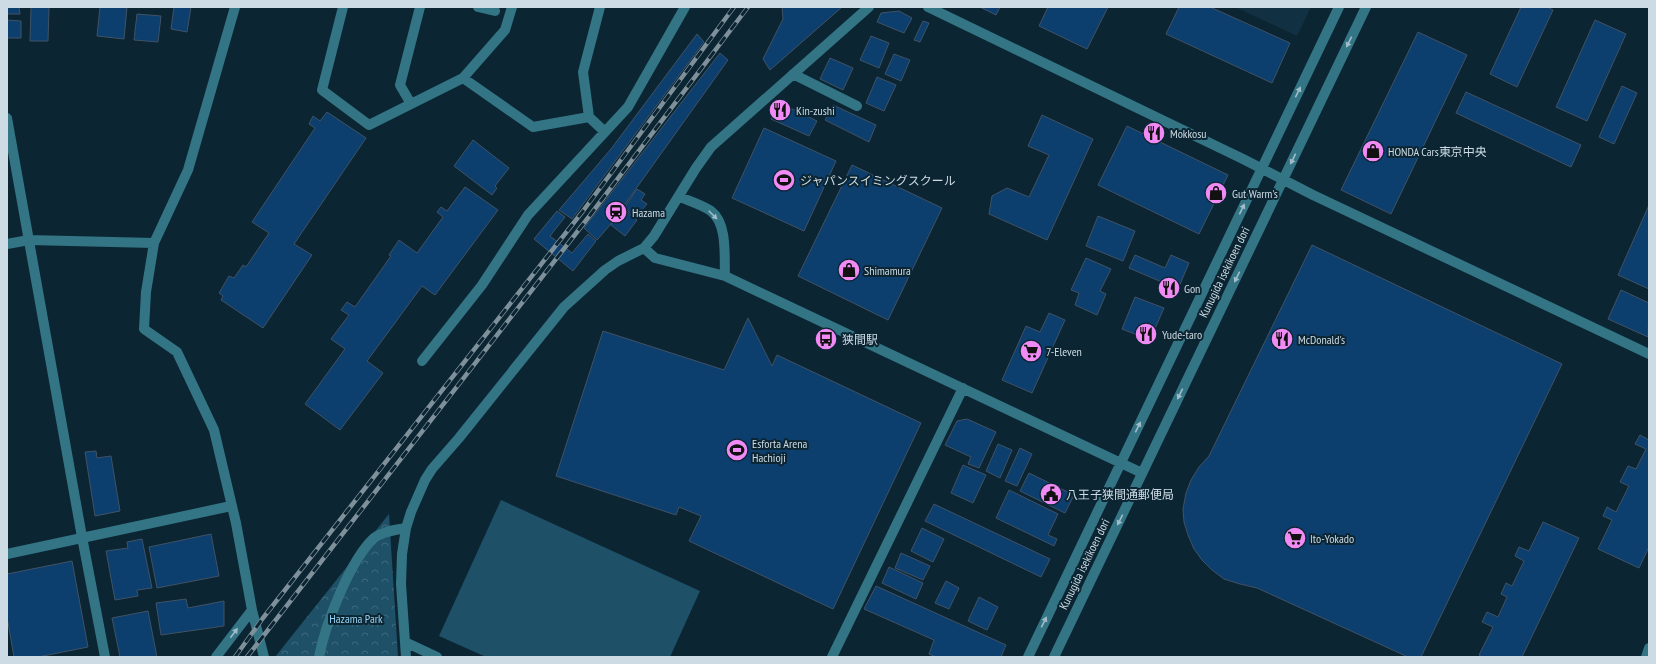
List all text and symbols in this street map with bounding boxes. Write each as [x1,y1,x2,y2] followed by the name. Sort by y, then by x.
[1346,36,1352,48] one-way arrow
[1295,86,1301,97] one-way arrow
[767,97,793,123] restaurant icon: Kin-zushi
[796,103,835,118] place label: Kin-zushi
[1141,120,1167,146] restaurant icon: Mokkosu
[1170,126,1206,141] place label: Mokkosu
[1360,138,1386,164] shop icon: HONDA Cars東京中央
[1388,144,1487,159] place label: HONDA Cars東京中央
[1290,154,1296,165] one-way arrow
[771,167,797,193] sports icon: ジャパンスイミングスクール
[800,173,956,188] place label: ジャパンスイミングスクール
[1203,180,1229,206] shop icon: Gut Warm's
[1232,186,1278,201] place label: Gut Warm's
[603,199,629,225] station icon: Hazama
[1239,203,1245,214] one-way arrow
[632,205,665,220] place label: Hazama
[709,210,718,220] one-way arrow
[1195,224,1253,320] street label: Kunugida isekikoen dori
[836,257,862,283] shop icon: Shimamura
[864,263,911,278] place label: Shimamura
[1234,271,1240,282] one-way arrow
[1156,275,1182,301] restaurant icon: Gon
[1184,281,1200,296] place label: Gon
[1133,321,1159,347] restaurant icon: Yude-taro
[813,326,839,352] bus stop icon: 狭間駅
[1269,326,1295,352] restaurant icon: McDonald's
[1162,327,1202,342] place label: Yude-taro
[842,332,878,347] place label: 狭間駅
[1298,332,1345,347] place label: McDonald's
[1018,338,1044,364] supermarket icon: 7-Eleven
[1046,344,1082,359] place label: 7-Eleven
[1177,388,1184,399] one-way arrow
[1135,421,1141,433] one-way arrow
[752,436,807,465] place label: Esforta Arena Hachioji
[724,437,750,463] sports icon: Esforta Arena Hachioji
[1038,481,1064,507] public building icon: 八王子狭間通郵便局
[1066,487,1174,502] place label: 八王子狭間通郵便局
[1117,515,1123,526] one-way arrow
[1055,516,1113,612] street label: Kunugida isekikoen dori
[1282,525,1308,551] supermarket icon: Ito-Yokado
[1310,531,1354,546] place label: Ito-Yokado
[329,611,383,626] park label: Hazama Park
[1041,616,1048,628] one-way arrow
[230,628,238,639] one-way arrow

